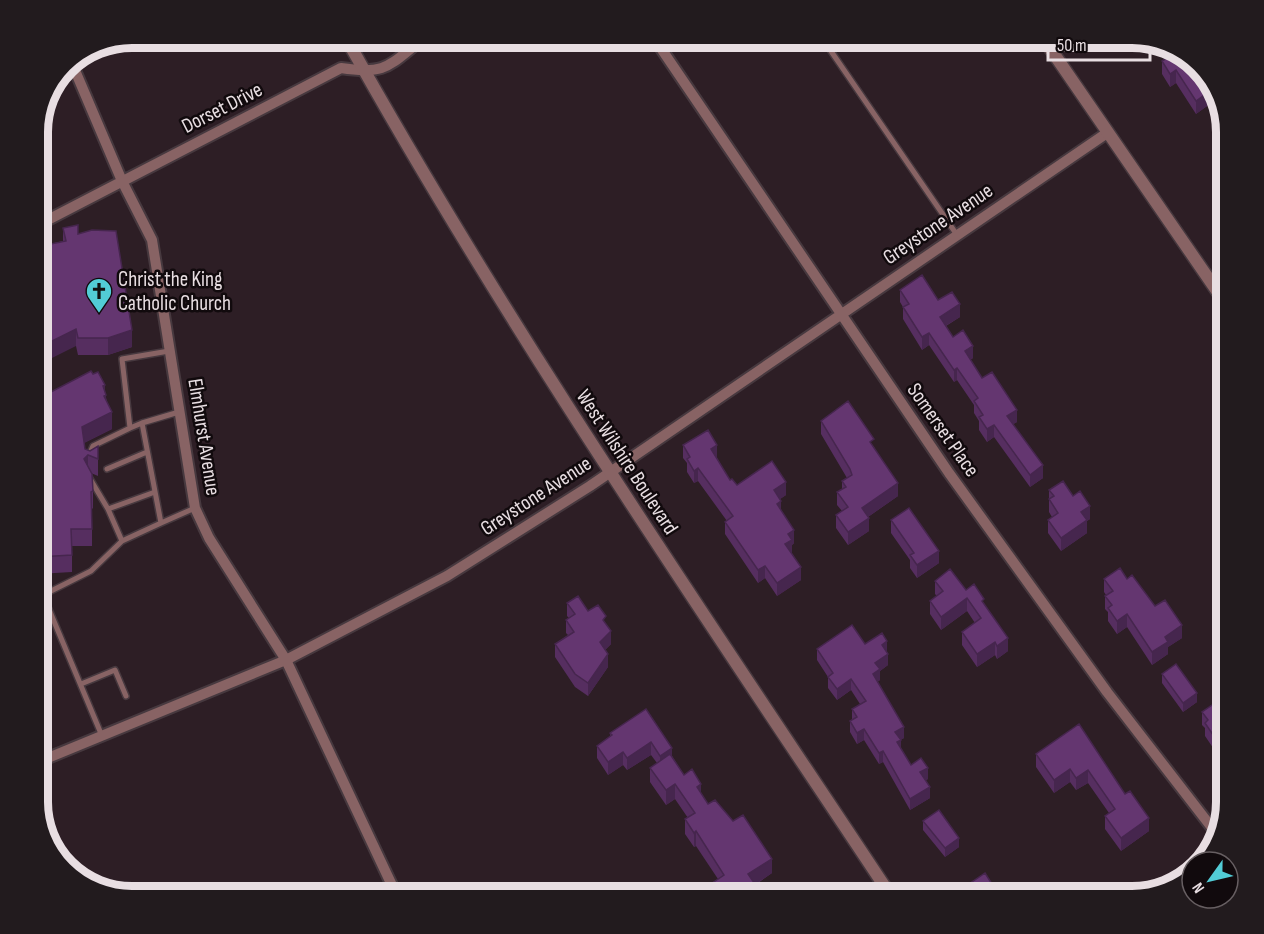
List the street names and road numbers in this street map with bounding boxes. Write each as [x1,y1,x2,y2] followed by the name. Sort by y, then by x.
[178,77,266,139] street label: Dorset Drive
[878,178,998,270] street label: Greystone Avenue
[182,377,226,497] street label: Elmhurst Avenue
[902,378,984,482] street label: Somerset Place
[571,385,683,539] street label: West Wilshire Boulevard
[476,451,596,541] street label: Greystone Avenue

